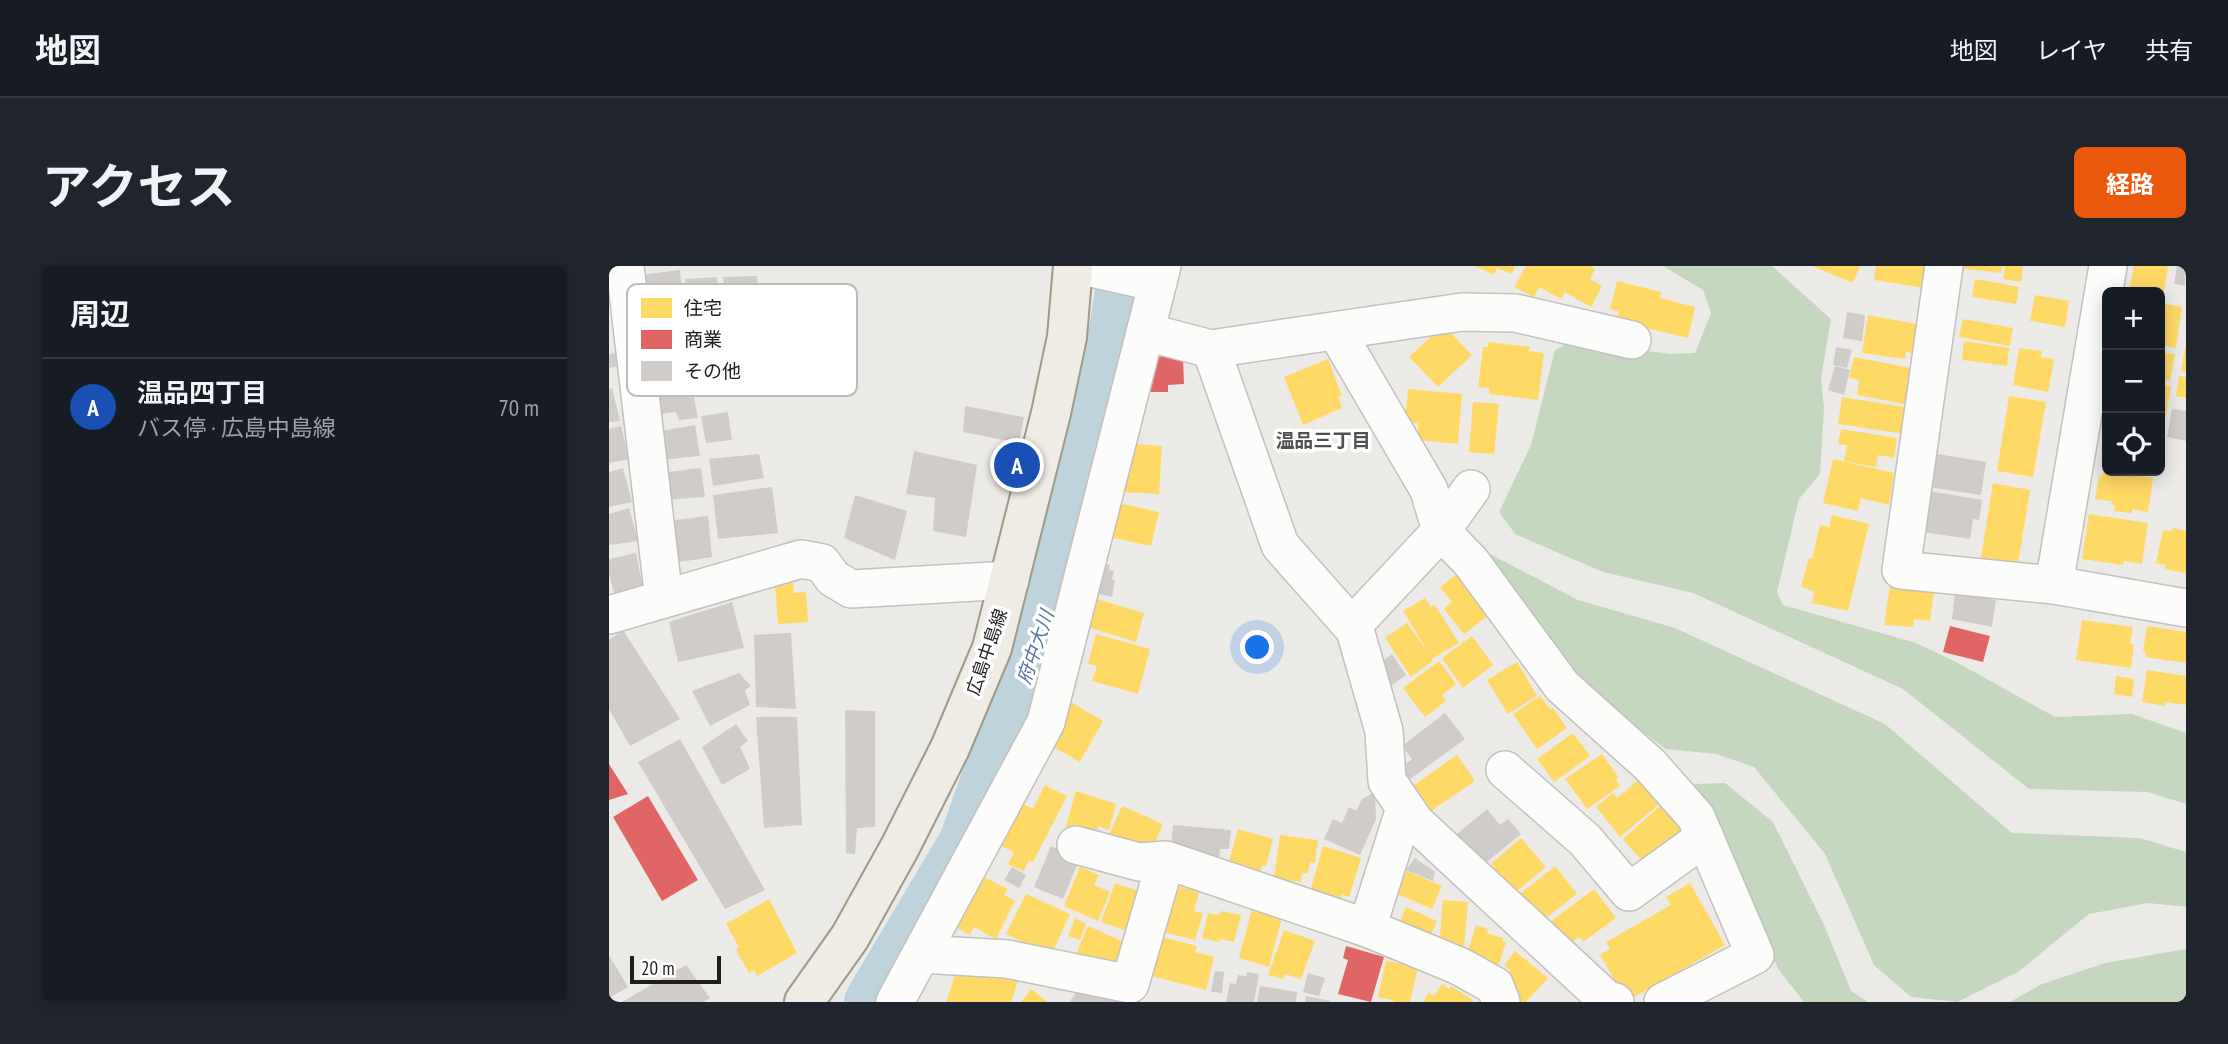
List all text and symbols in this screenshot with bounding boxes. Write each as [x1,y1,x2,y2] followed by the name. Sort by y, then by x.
[35,28,101,71] text: 地図
[1950,35,1998,66] text: 地図
[2036,35,2107,66] text: レイヤ
[2145,35,2193,66] text: 共有
[2074,147,2186,218] button: 経路
[42,154,236,218] text: アクセス
[627,284,857,396] legend
[2102,287,2165,476] map controls
[2102,287,2165,350] button: +
[70,294,130,333] text: 周辺
[684,296,722,320] text: 住宅
[684,327,722,351] text: 商業
[2102,350,2165,413] button: −
[684,359,741,383] text: その他
[137,376,267,409] text: 温品四丁目
[87,393,99,422] text: A
[498,393,539,422] text: 70 m
[137,413,336,442] text: バス停 · 広島中島線
[2102,413,2165,476] button: locate
[1275,428,1371,452] district label: 温品三丁目
[994,439,1040,491] pin: A
[1011,605,1059,687] water label: 府中大川
[961,606,1012,698] street label: 広島中島線
[1240,630,1274,664] your location
[630,953,721,985] scale bar
[641,956,675,980] text: 20 m

